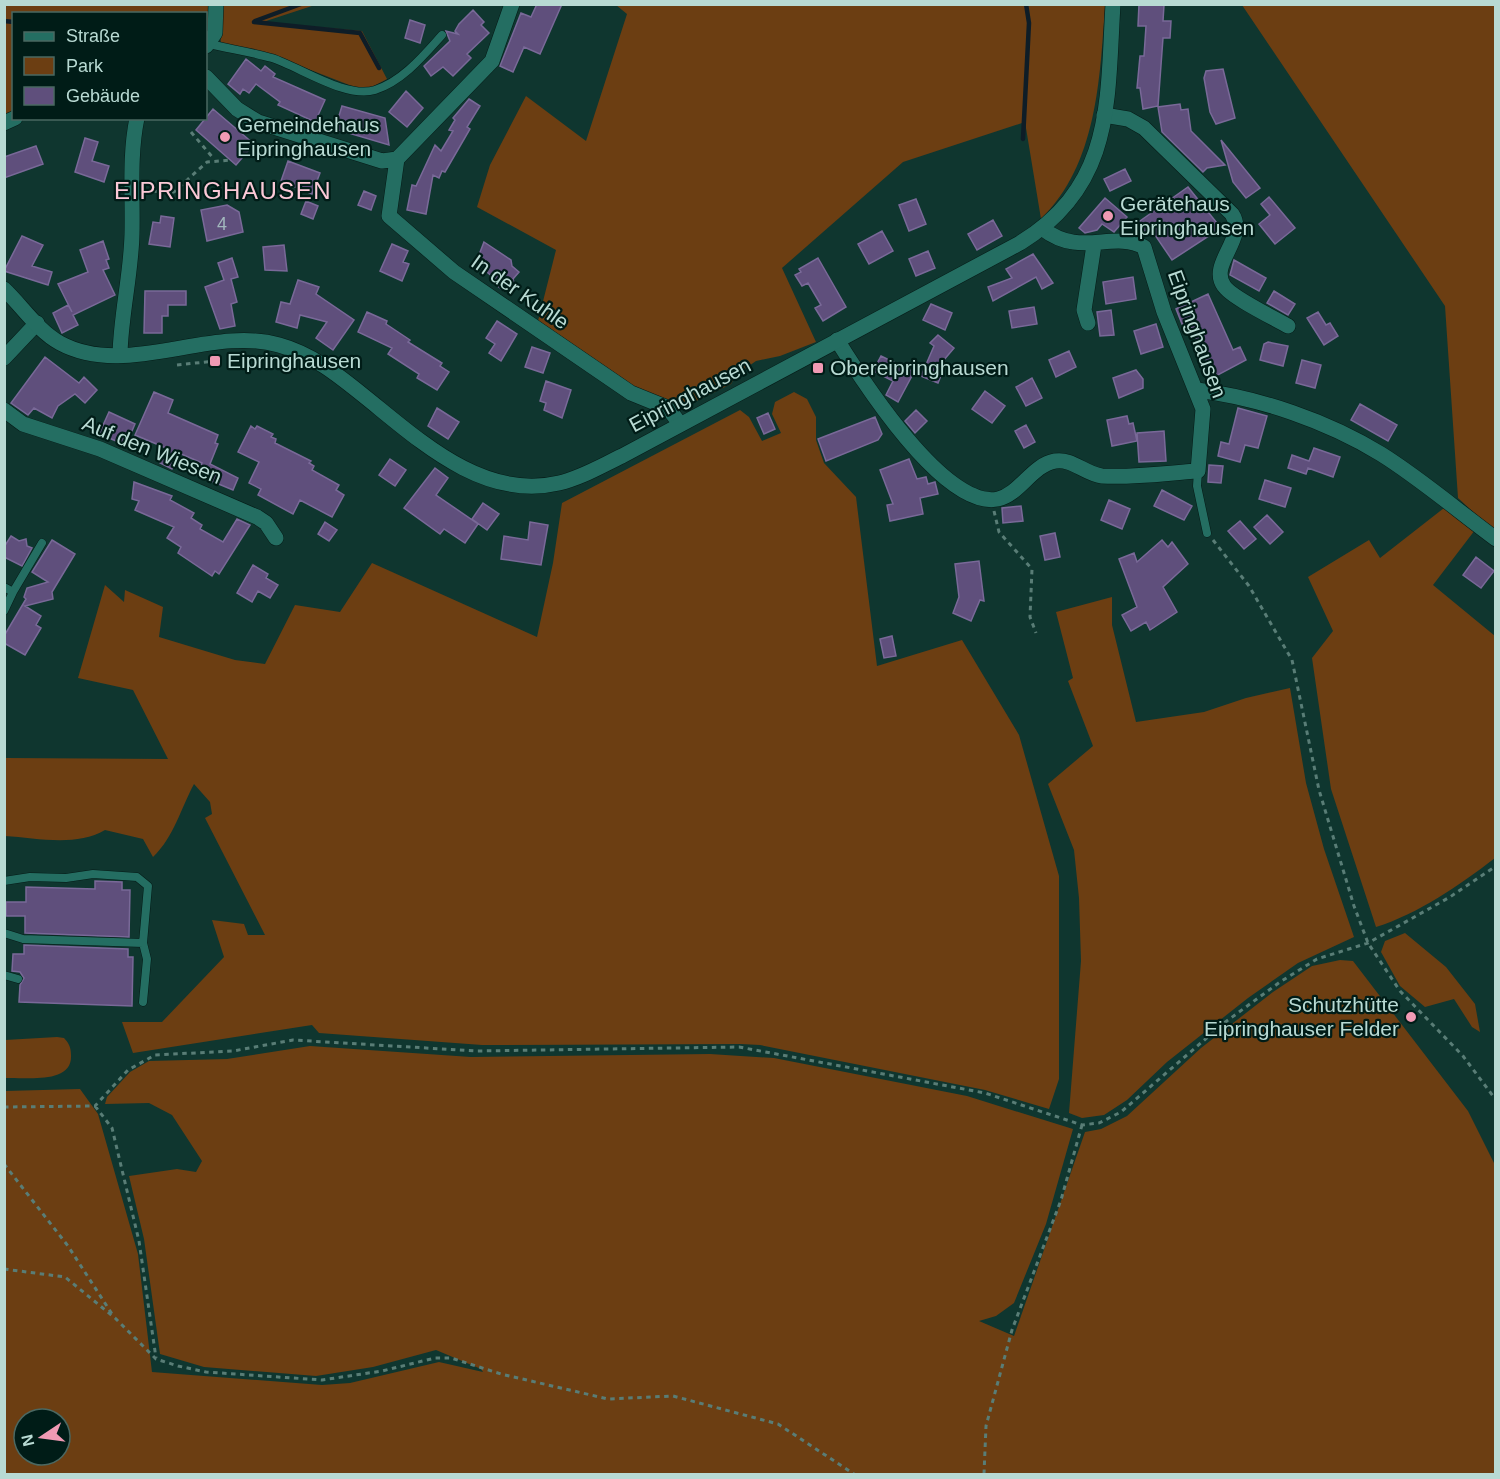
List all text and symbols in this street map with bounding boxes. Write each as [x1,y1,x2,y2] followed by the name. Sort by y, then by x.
[12,12,207,120] legend
[66,26,120,46] text: Straße
[66,56,104,76] text: Park
[66,86,140,106] text: Gebäude
[237,113,379,160] place label: Gemeindehaus Eipringhausen
[218,130,232,144] marker: Gemeindehaus Eipringhausen
[114,177,332,204] district label: EIPRINGHAUSEN
[1120,192,1254,239] place label: Gerätehaus Eipringhausen
[1101,209,1115,223] marker: Gerätehaus Eipringhausen
[217,214,227,234] house number: 4
[467,250,573,333] street label: In der Kuhle
[1164,267,1231,401] street label: Eipringhausen
[227,349,361,372] place label: Eipringhausen
[625,353,754,436] street label: Eipringhausen
[208,354,222,368] marker: Eipringhausen
[830,356,1009,379] place label: Obereipringhausen
[811,361,825,375] marker: Obereipringhausen
[79,411,225,488] street label: Auf den Wiesen
[1204,993,1399,1040] place label: Schutzhütte Eipringhauser Felder
[1404,1010,1418,1024] marker: Schutzhütte Eipringhauser Felder
[12,1407,72,1467] north arrow
[18,1433,37,1448] text: N

